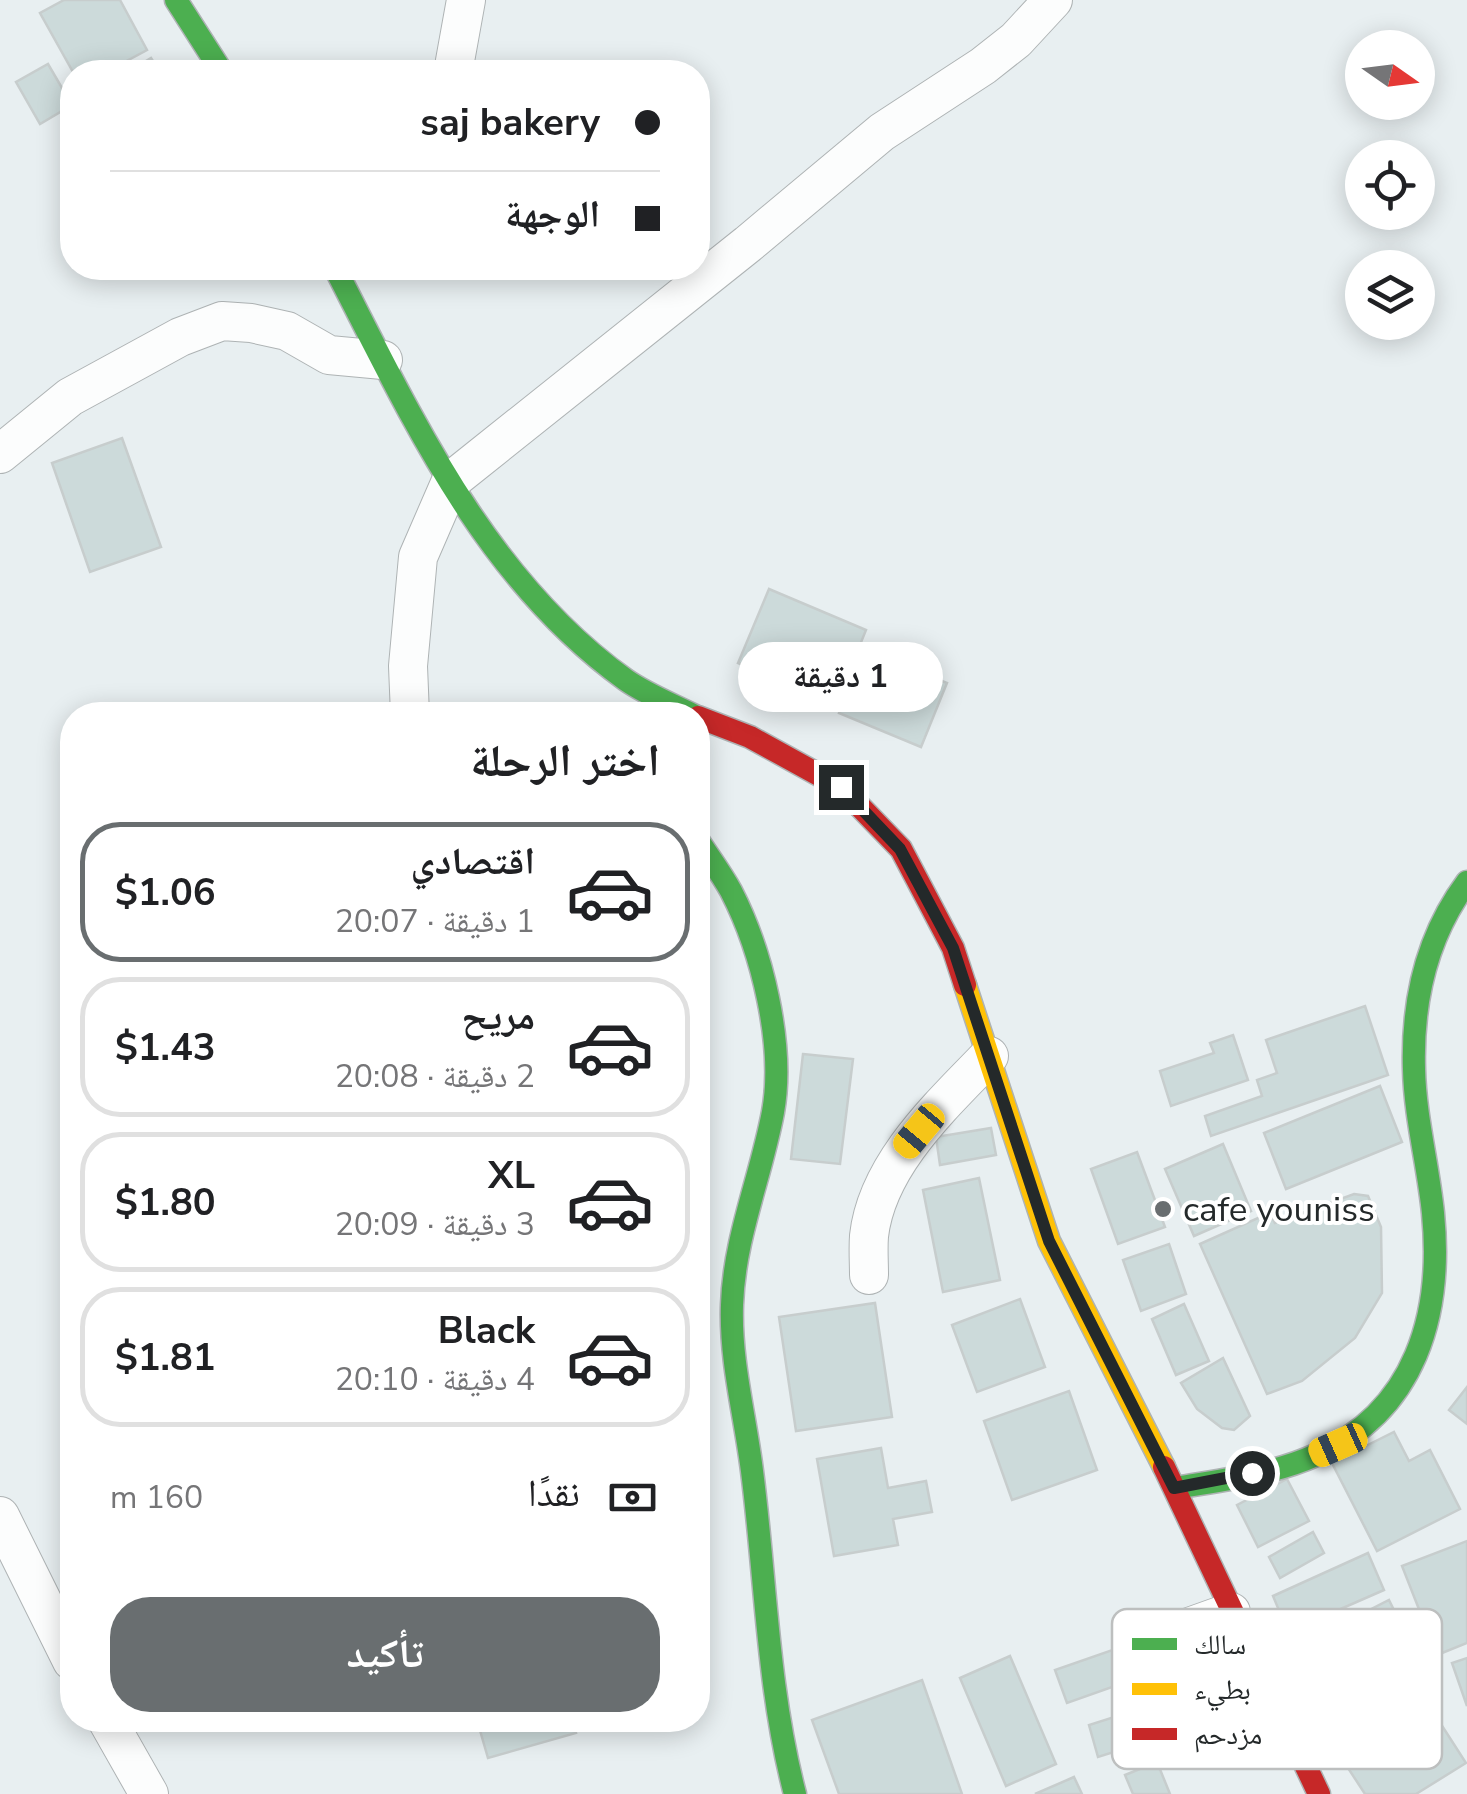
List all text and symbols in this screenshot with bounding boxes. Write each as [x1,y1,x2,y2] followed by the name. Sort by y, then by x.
[1345,30,1435,120] north arrow
[1345,30,1435,340] map controls
[420,97,600,148] text: saj bakery
[1345,140,1435,230] button: locate
[505,189,600,240] text: الوجهة
[1345,250,1435,340] button: layers
[738,642,944,712] callout: 1 دقيقة
[793,655,888,698] text: 1 دقيقة
[470,731,660,792] text: اختر الرحلة
[819,765,864,810] route end
[411,836,535,887] text: اقتصادي
[565,847,655,937] icon: car
[115,867,216,918] text: $1.06
[335,900,535,943] text: 1 دقيقة · 20:07
[461,991,535,1042] text: مريح
[565,1002,655,1092] icon: car
[115,1022,216,1073] text: $1.43
[335,1055,535,1098] text: 2 دقيقة · 20:08
[888,1098,950,1164] car
[488,1150,535,1201] text: XL
[565,1157,655,1247] icon: car
[115,1177,216,1228] text: $1.80
[1183,1186,1375,1233] place label: cafe youniss
[1152,1198,1174,1220] marker: cafe youniss
[335,1203,535,1246] text: 3 دقيقة · 20:09
[438,1305,535,1356] text: Black
[565,1312,655,1402] icon: car
[115,1332,216,1383] text: $1.81
[335,1358,535,1401] text: 4 دقيقة · 20:10
[1304,1419,1372,1471] car
[1230,1451,1275,1496] route start
[528,1468,580,1519] text: نقدًا
[605,1470,660,1525] icon: cash
[110,1476,203,1519] text: 160 m
[110,1597,660,1712] button: تأكيد
[1112,1609,1442,1769] legend
[1194,1626,1246,1664] text: سالك
[1194,1671,1251,1712] text: بطيء
[1194,1716,1262,1754] text: مزدحم

